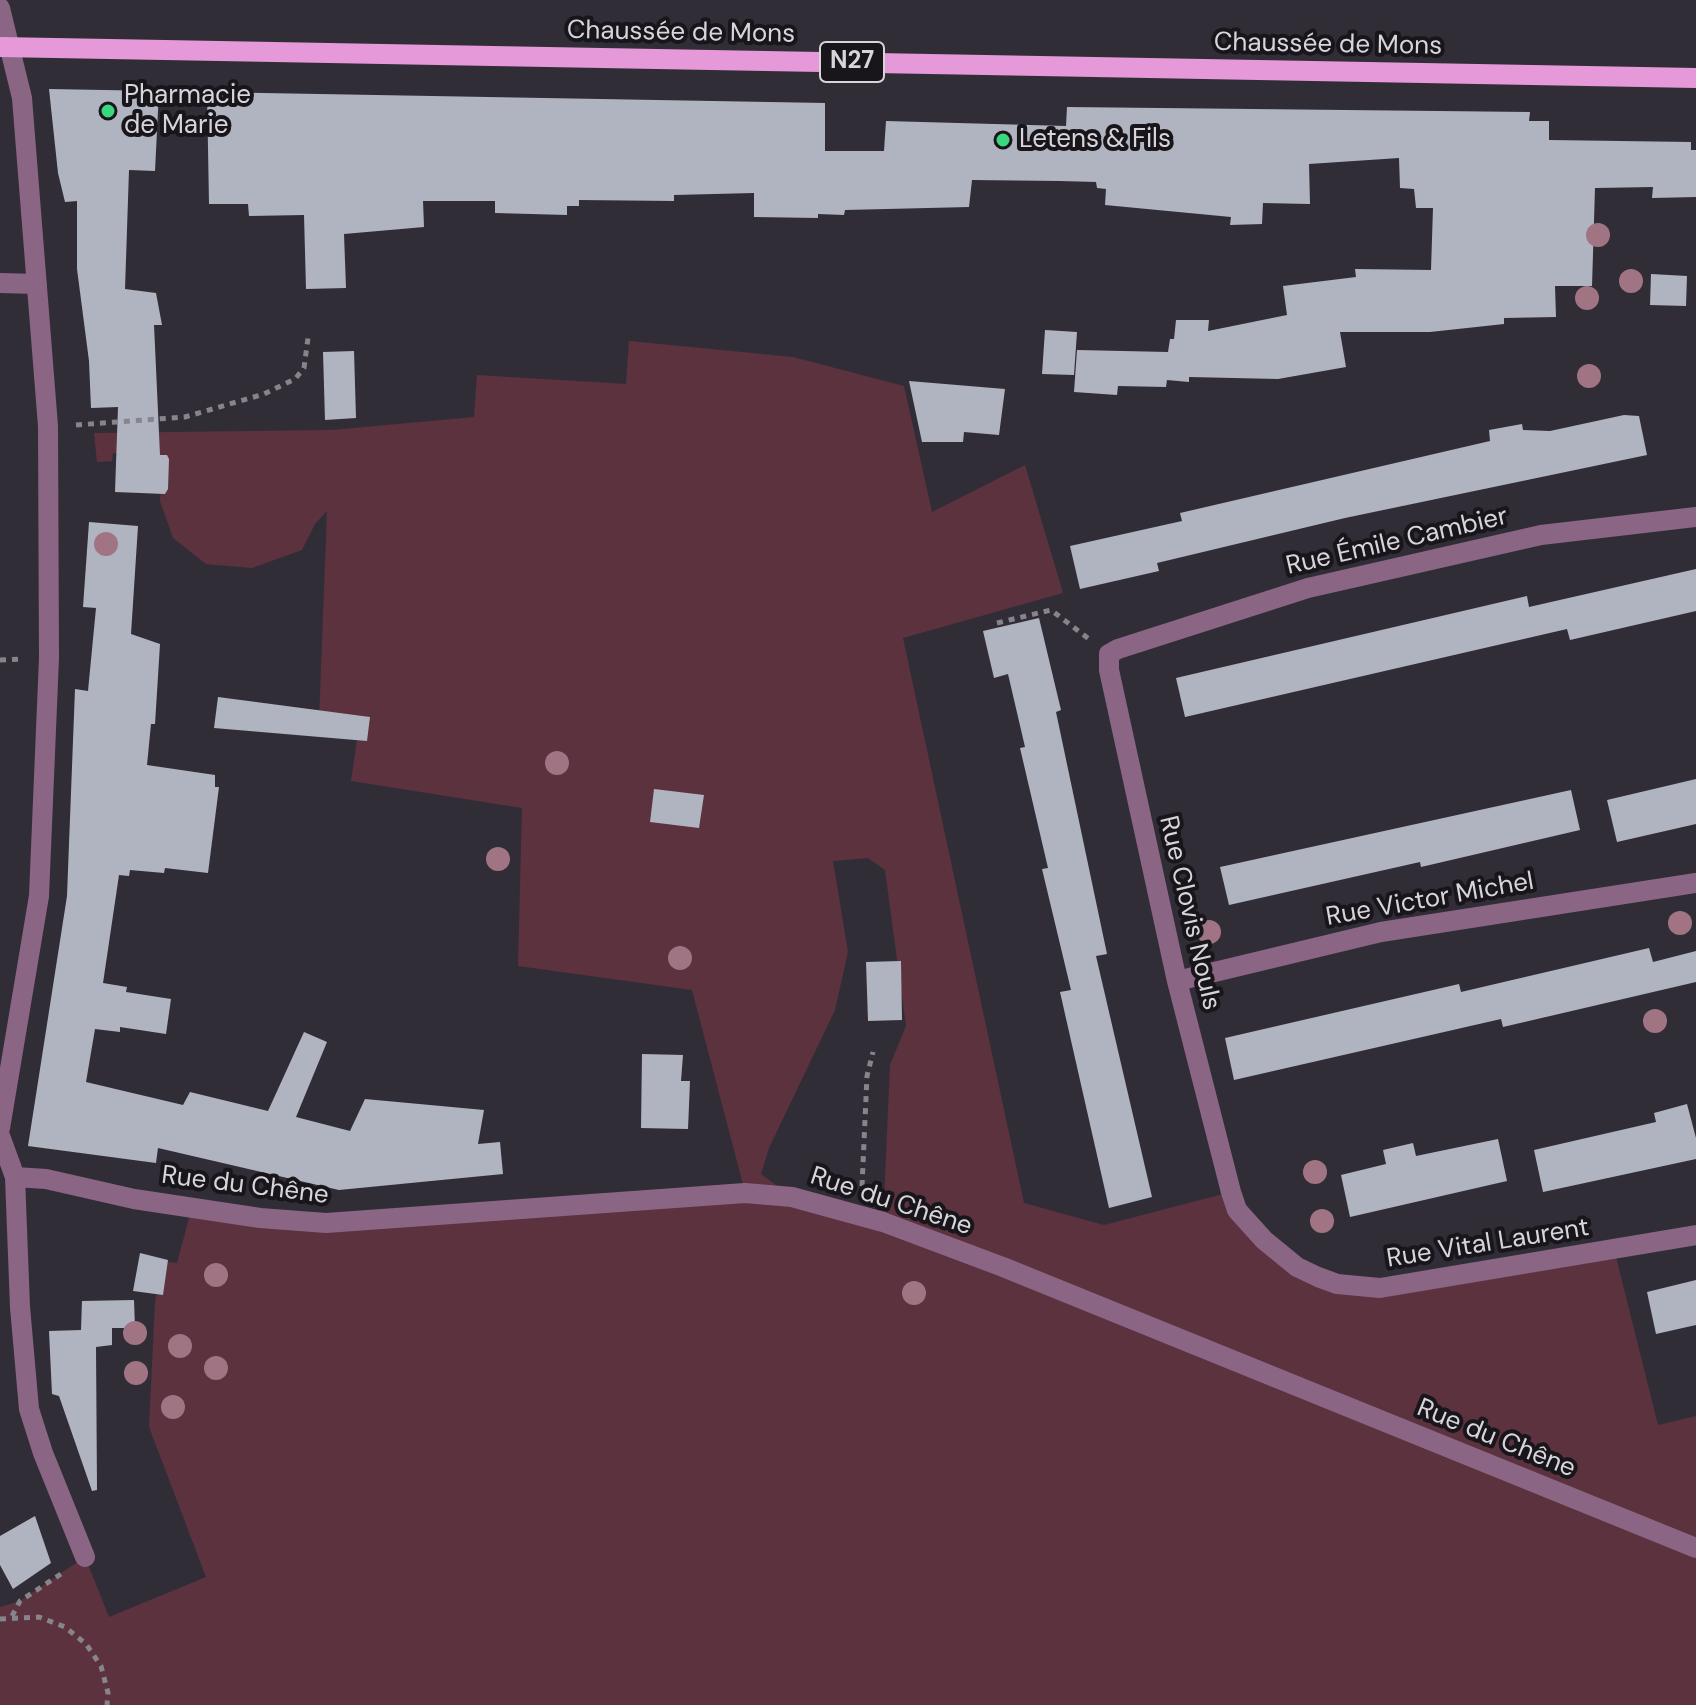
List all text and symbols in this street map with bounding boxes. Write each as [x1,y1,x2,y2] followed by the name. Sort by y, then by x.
[567,15,795,51] street label: Chaussée de Mons
[1214,27,1442,63] street label: Chaussée de Mons
[820,42,884,82] road number: N27
[124,80,251,142] place label: Pharmacie de Marie
[99,102,117,120] marker: Pharmacie de Marie
[1019,124,1171,156] place label: Letens & Fils
[994,131,1012,149] marker: Letens & Fils
[1283,501,1511,583] street label: Rue Émile Cambier
[1151,813,1227,1013] street label: Rue Clovis Nouls
[1324,866,1536,934] street label: Rue Victor Michel
[160,1160,330,1212] street label: Rue du Chêne
[806,1161,976,1243] street label: Rue du Chêne
[1385,1213,1591,1275] street label: Rue Vital Laurent
[1412,1393,1580,1485] street label: Rue du Chêne

